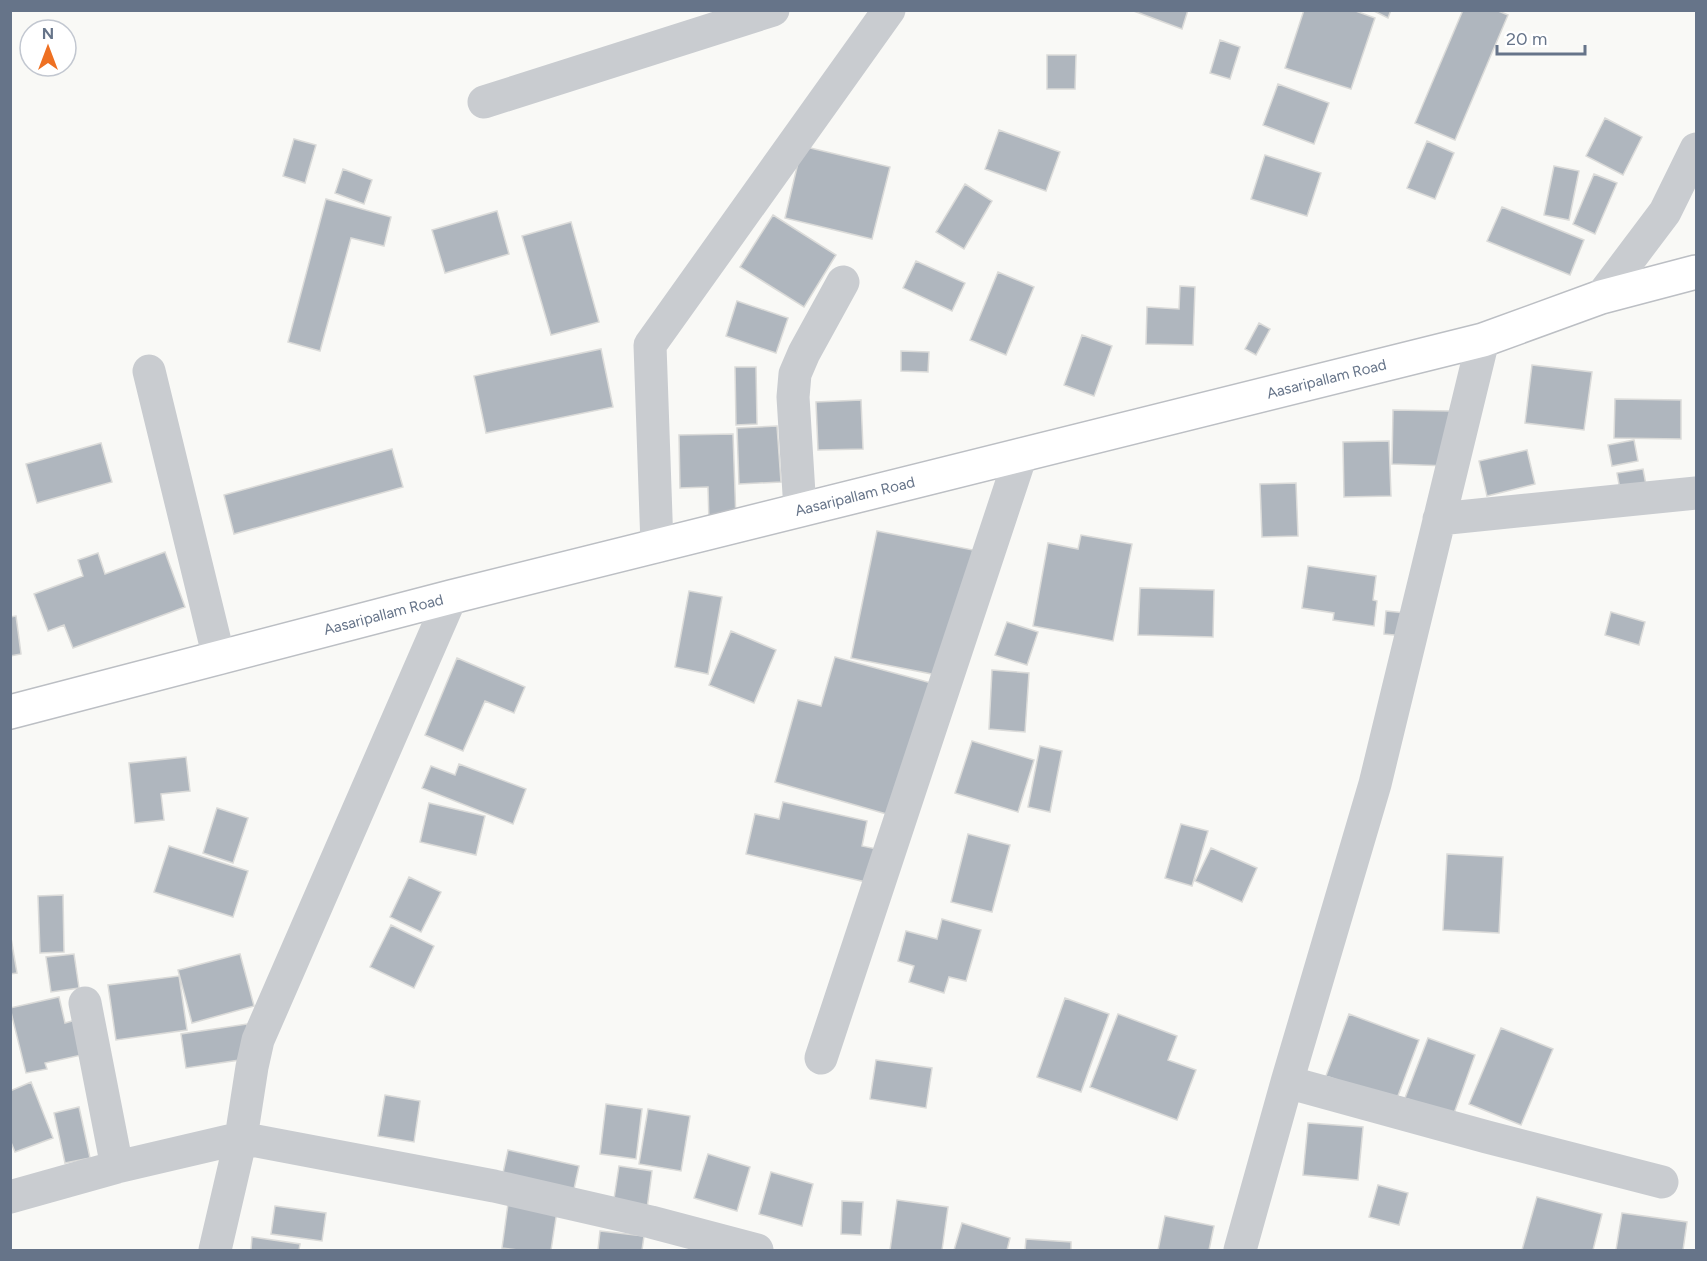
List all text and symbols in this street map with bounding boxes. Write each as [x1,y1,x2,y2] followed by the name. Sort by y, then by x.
[18,18,78,78] north arrow
[1497,18,1586,56] scale bar
[42,24,54,43] text: N
[1506,28,1547,50] text: 20 m
[1265,355,1388,403] street label: Aasaripallam Road
[793,473,917,520] street label: Aasaripallam Road
[322,590,445,639] street label: Aasaripallam Road

